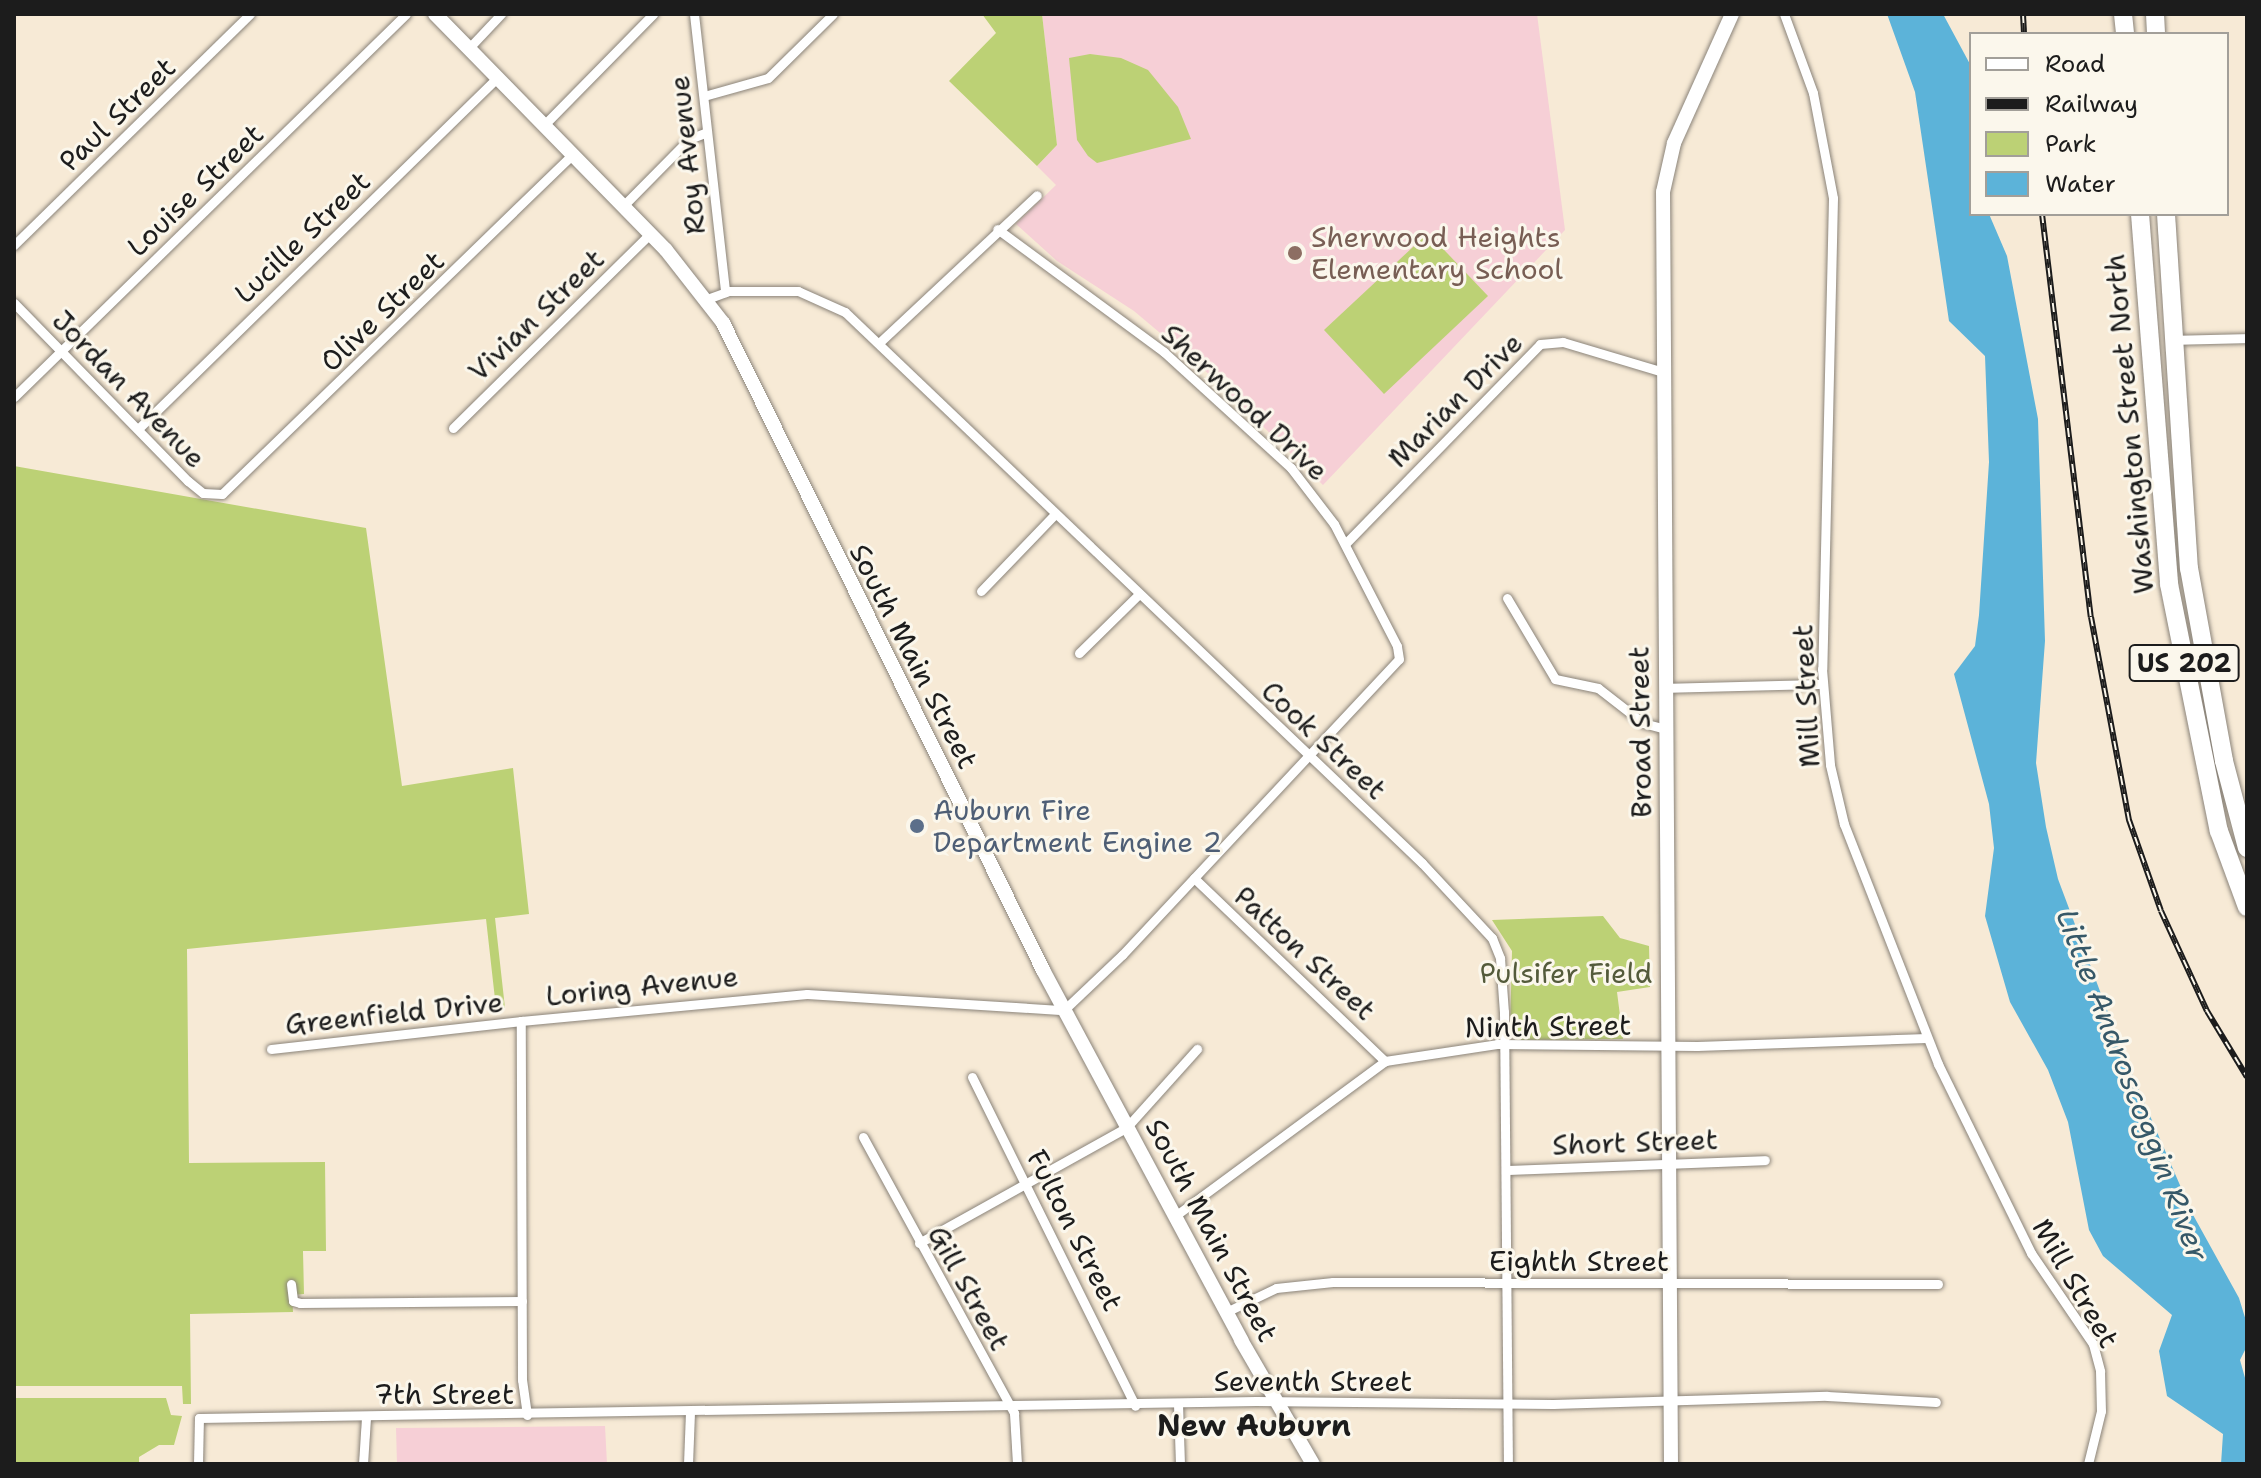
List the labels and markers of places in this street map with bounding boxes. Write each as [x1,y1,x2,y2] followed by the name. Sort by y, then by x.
[1311,220,1563,286] place label: Sherwood Heights Elementary School
[1286,244,1304,262] marker: Sherwood Heights Elementary School
[933,793,1222,859] place label: Auburn Fire Department Engine 2
[908,817,926,835] marker: Auburn Fire Department Engine 2

